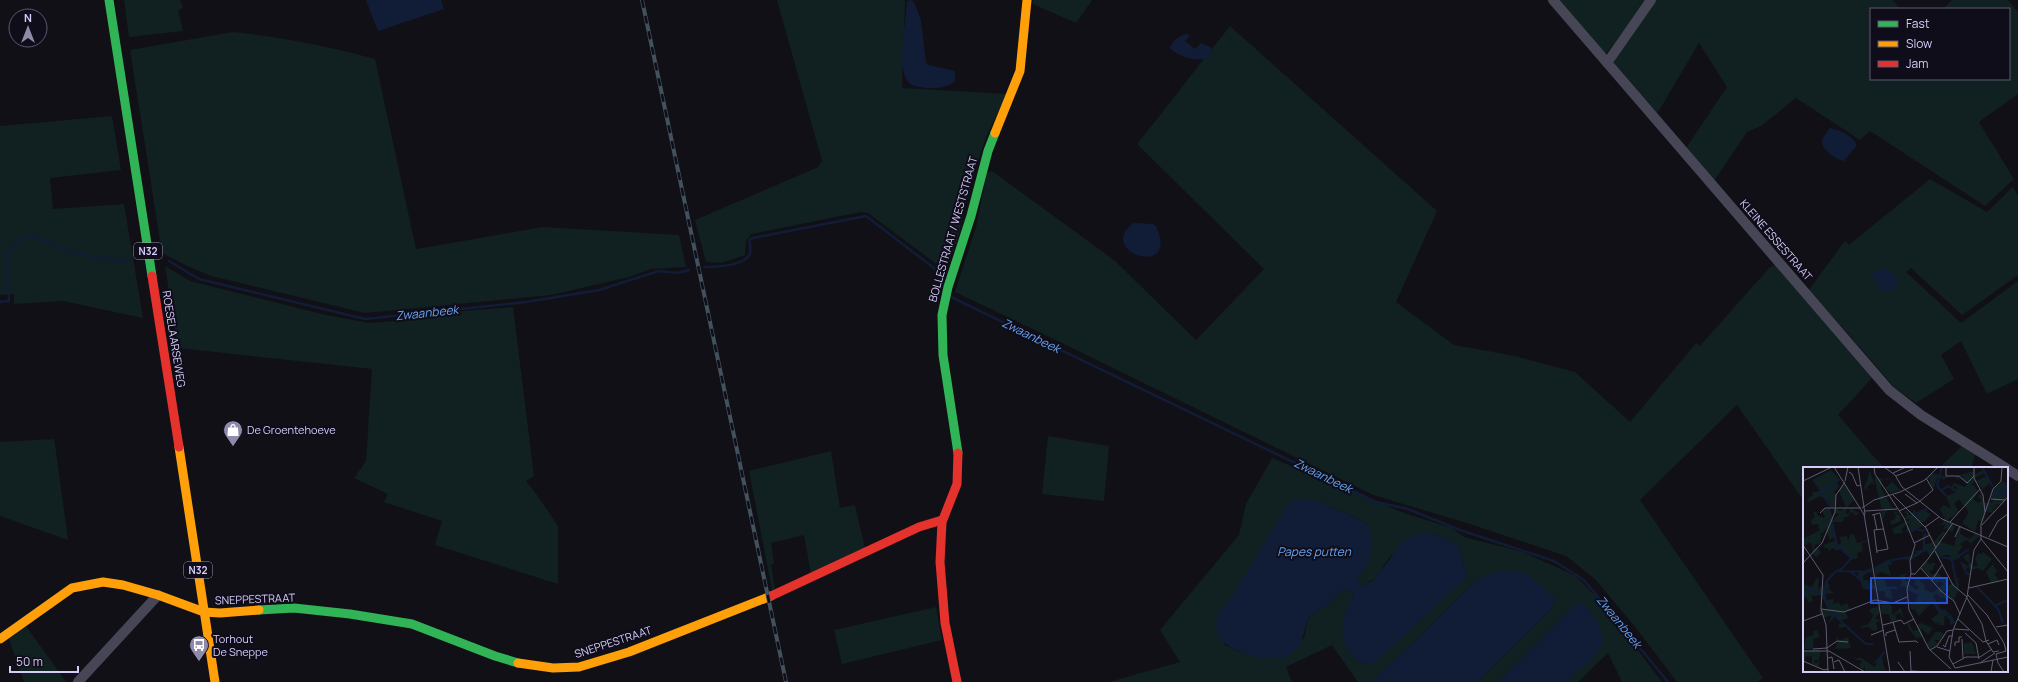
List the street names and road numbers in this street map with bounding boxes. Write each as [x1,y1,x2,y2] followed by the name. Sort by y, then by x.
[925,154,981,303] street label: BOLLESTRAAT / WESTSTRAAT
[1737,196,1816,284] street label: KLEINE ESSESTRAAT
[134,243,162,259] road number: N32
[159,289,190,389] street label: ROESELAARSEWEG
[184,562,212,578] road number: N32
[215,590,296,607] street label: SNEPPESTRAAT
[572,622,654,661] street label: SNEPPESTRAAT

